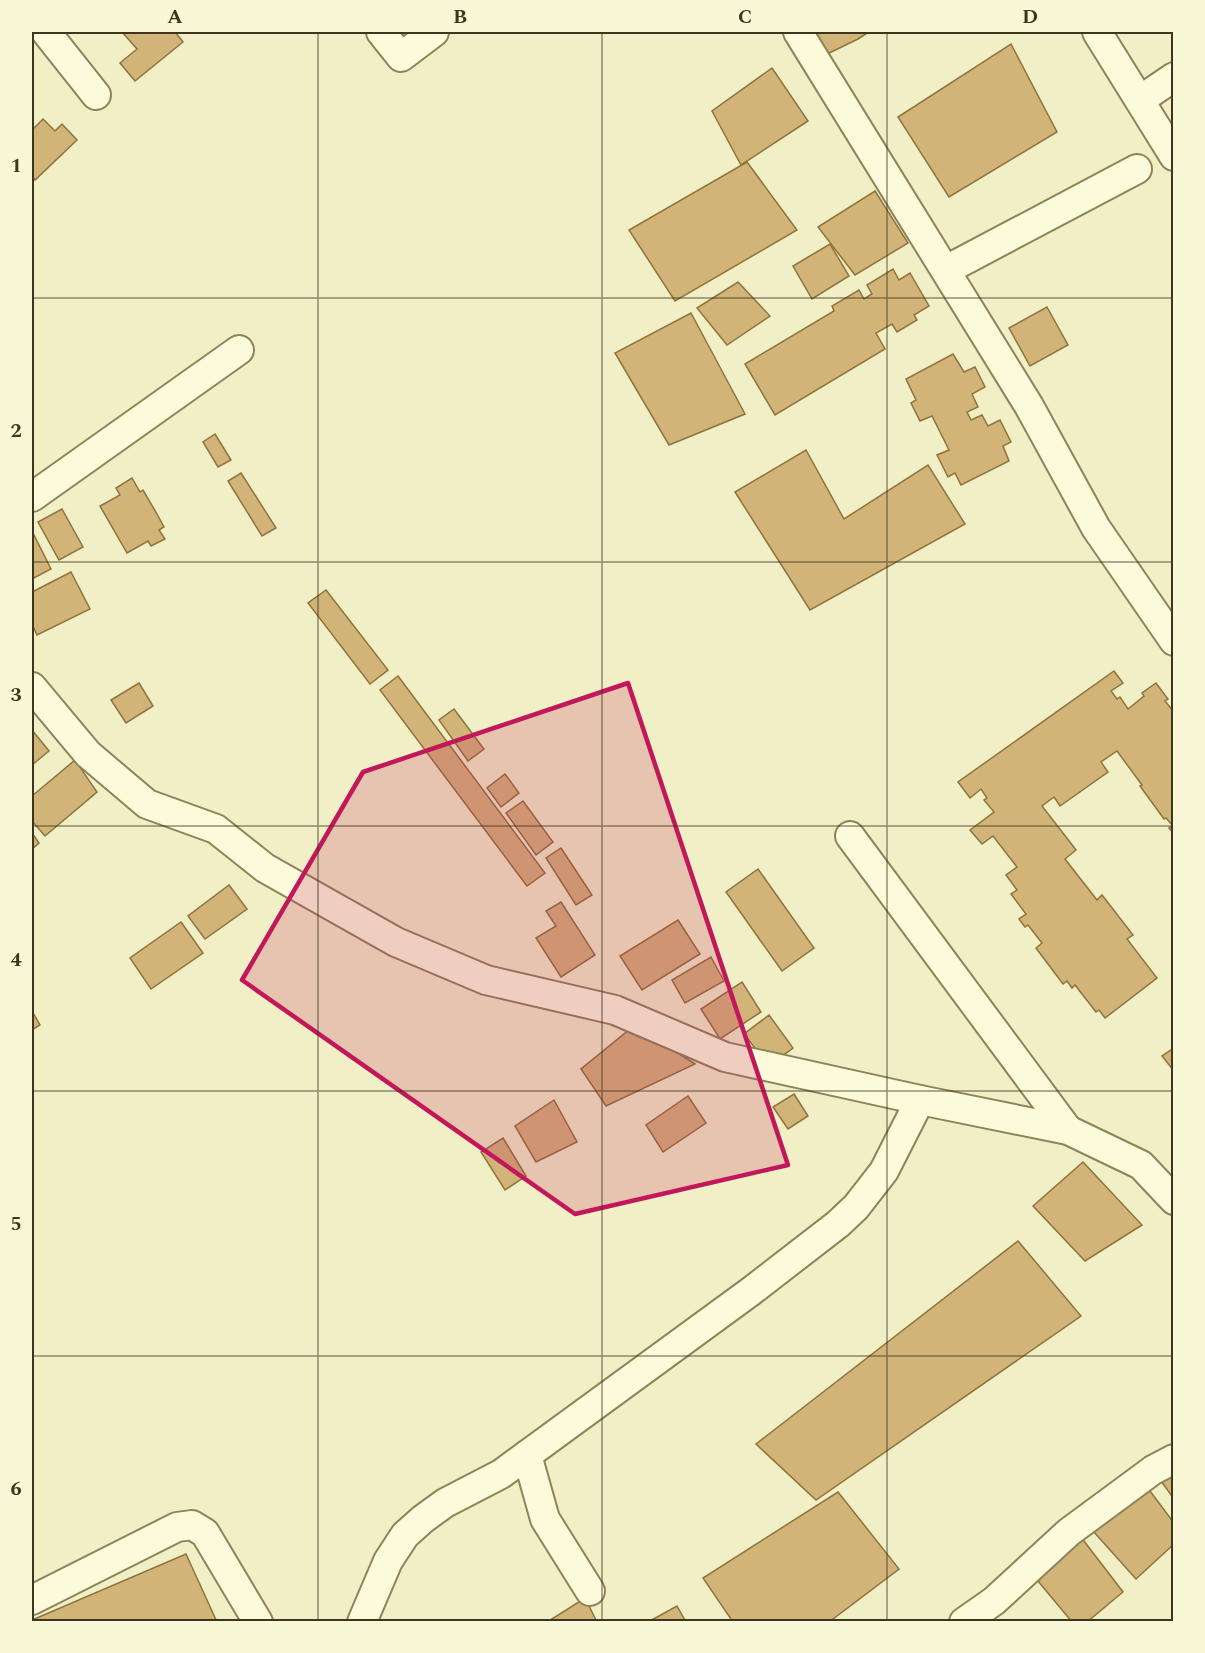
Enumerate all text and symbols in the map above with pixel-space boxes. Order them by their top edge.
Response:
text: A [167,2,183,32]
text: B [453,2,467,32]
text: C [738,2,752,32]
text: D [1022,2,1038,32]
text: 1 [10,151,22,181]
text: 2 [10,416,22,446]
text: 3 [10,680,22,710]
text: 4 [10,945,22,975]
text: 5 [10,1209,22,1239]
text: 6 [10,1474,22,1504]

